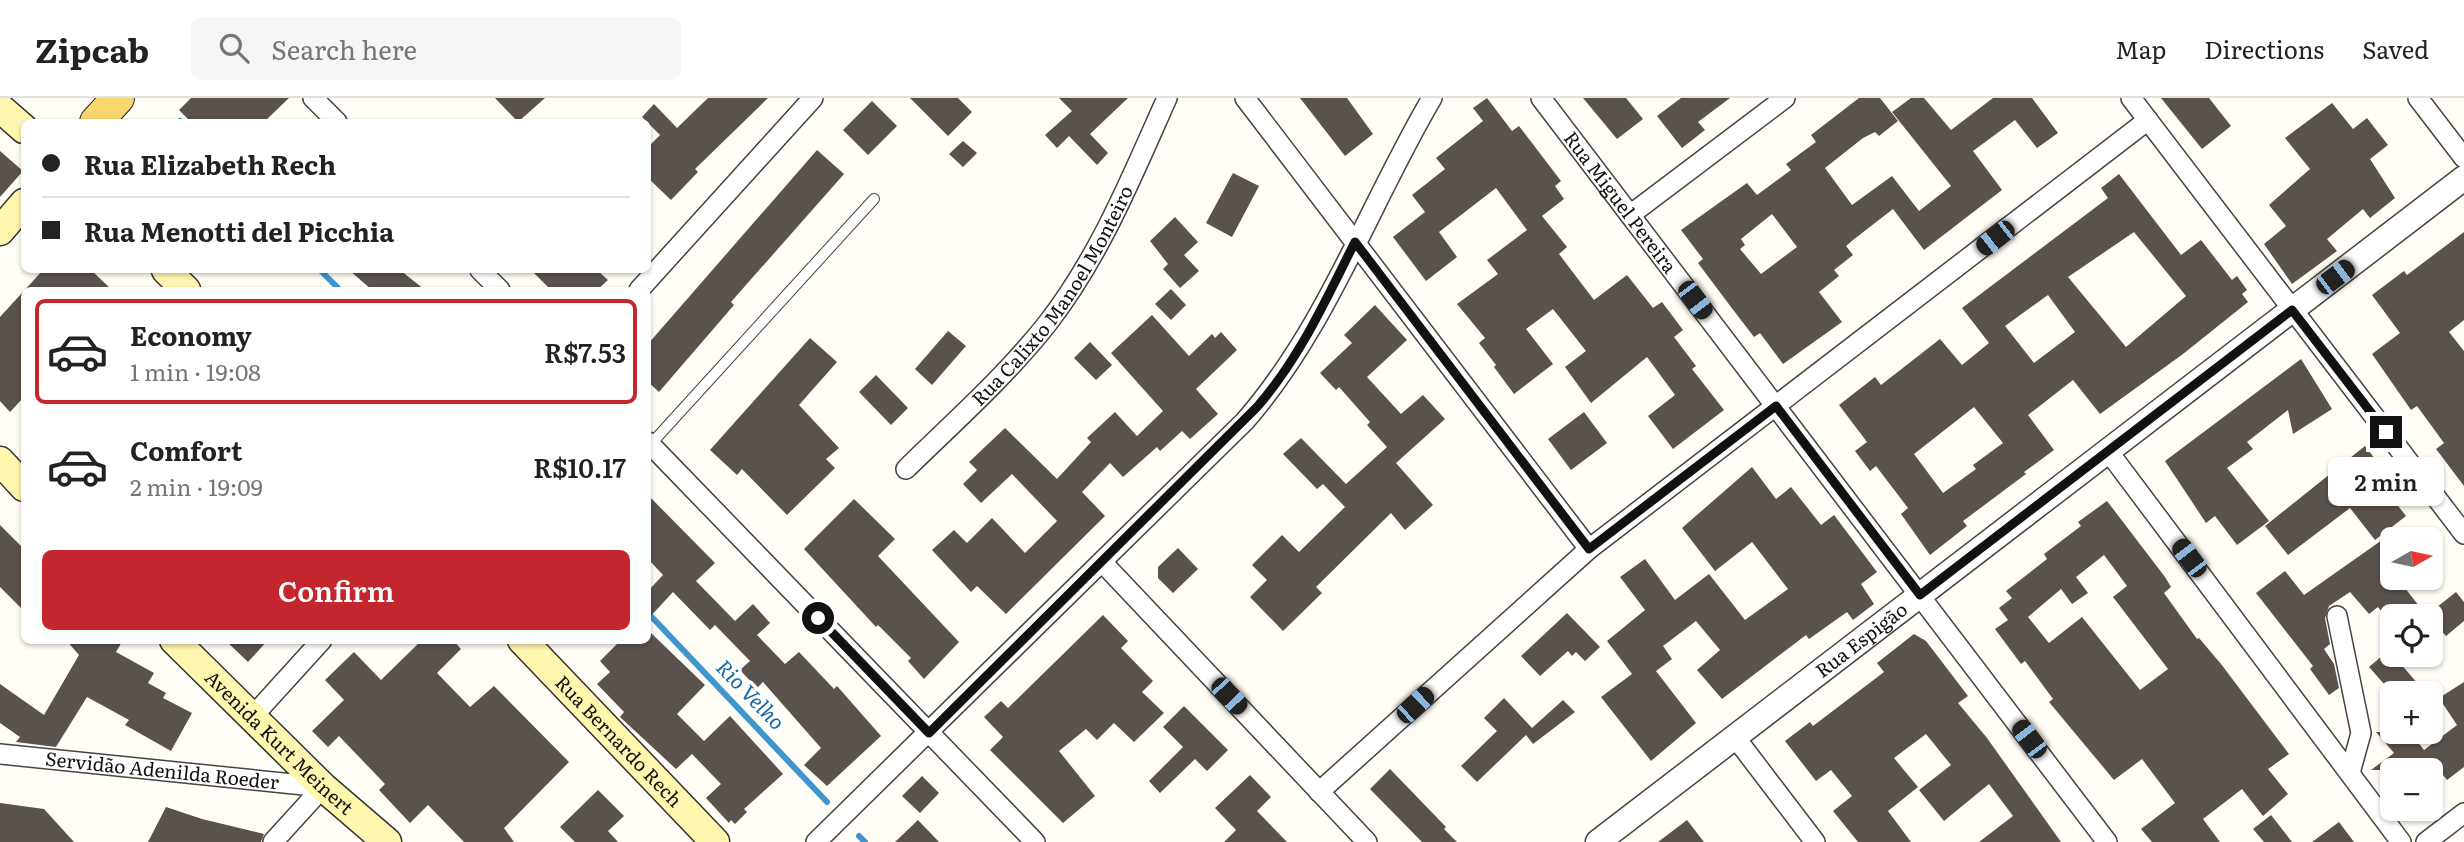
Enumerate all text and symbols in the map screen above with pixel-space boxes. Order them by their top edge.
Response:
search box [191,17,681,80]
text: Zipcab [35,24,149,73]
icon: search [215,29,253,67]
text: Search here [271,29,417,68]
text: Map [2115,31,2166,66]
text: Directions [2204,31,2324,66]
text: Saved [2362,31,2429,66]
street label: Rua Miguel Pereira [1558,125,1685,279]
text: Rua Elizabeth Rech [84,144,336,183]
street label: Rua Calixto Manoel Monteiro [965,180,1139,412]
text: Rua Menotti del Picchia [84,211,394,250]
car [1972,217,2019,259]
car [2312,256,2359,298]
car [1674,277,1717,323]
text: Economy [130,315,252,354]
icon: car [46,320,109,383]
text: R$7.53 [544,332,626,371]
text: 1 min · 19:08 [130,354,261,388]
route end [2370,416,2402,448]
text: Comfort [130,430,242,469]
icon: car [46,435,109,498]
text: R$10.17 [533,447,626,486]
callout: 2 min [2328,456,2444,506]
text: 2 min [2354,464,2418,498]
text: 2 min · 19:09 [130,469,263,503]
north arrow [2380,527,2443,590]
map controls [2380,527,2443,821]
car [2168,535,2211,581]
button: Confirm [42,550,630,630]
street label: Rua Espigão [1809,595,1913,684]
route start [802,602,834,634]
button: locate [2380,604,2443,667]
water label: Rio Velho [710,651,793,735]
street label: Avenida Kurt Meinert [199,663,360,821]
street label: Rua Bernardo Rech [550,668,689,813]
car [1207,673,1252,719]
button: + [2380,681,2443,744]
car [1393,683,1438,727]
car [2008,716,2051,762]
street label: Servidão Adenilda Roeder [44,744,280,795]
button: − [2380,758,2443,821]

